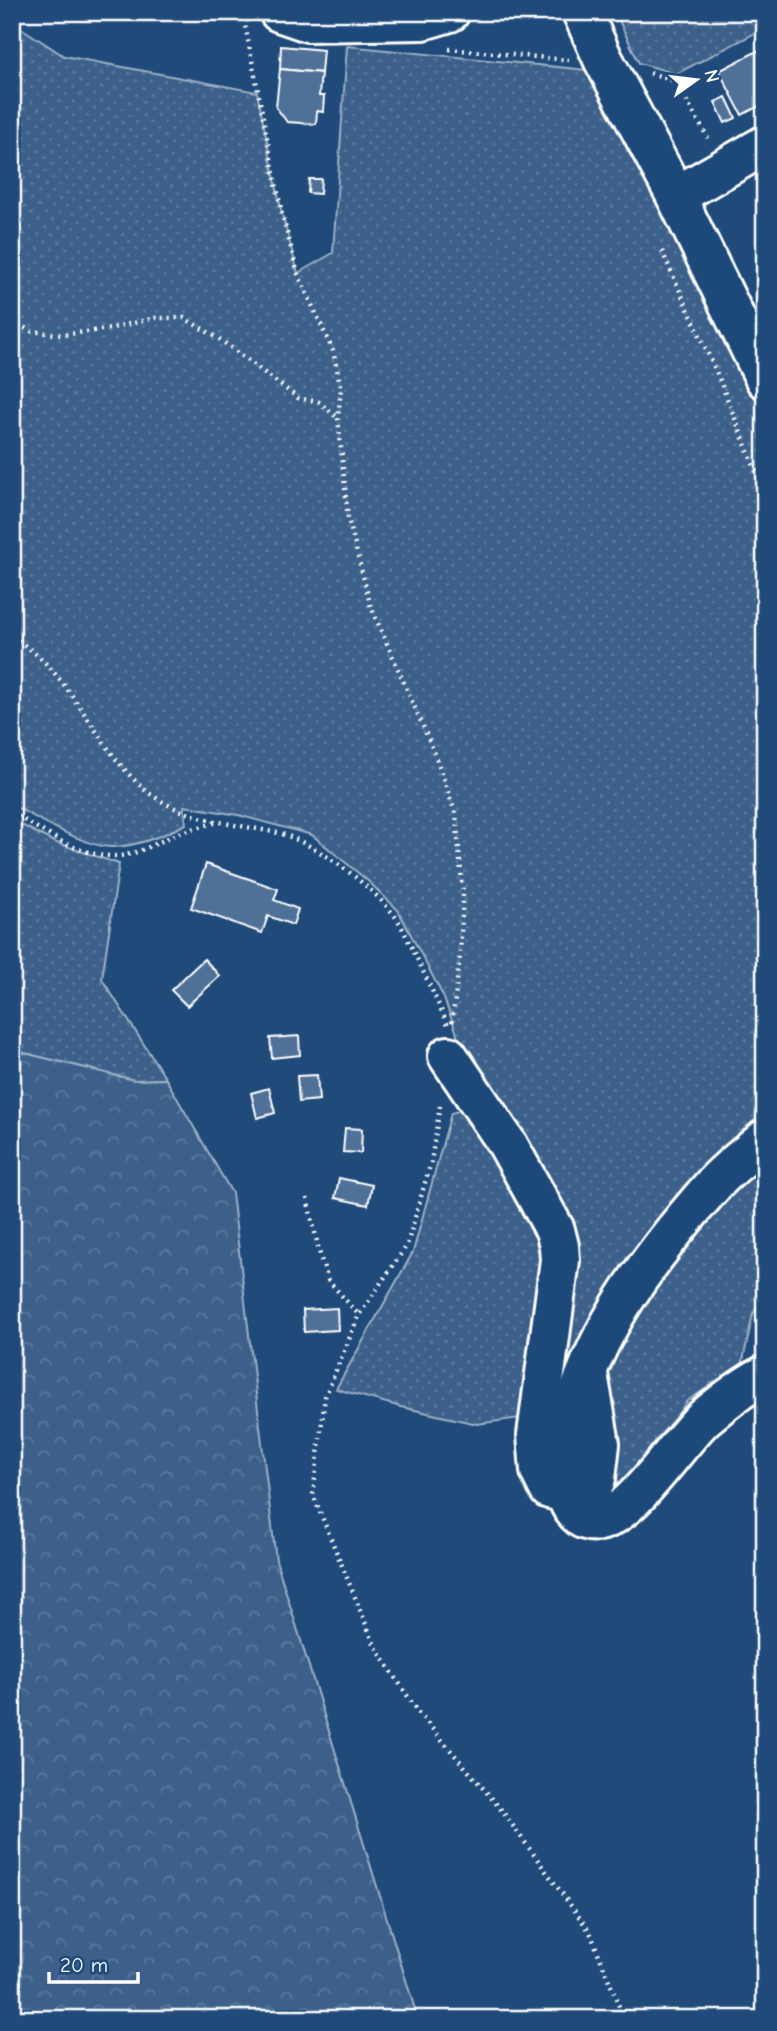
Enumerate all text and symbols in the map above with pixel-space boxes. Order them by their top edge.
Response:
north arrow [662,46,732,116]
text: N [699,67,724,85]
scale bar [49,1940,138,1984]
text: 20 m [60,1953,108,1977]

